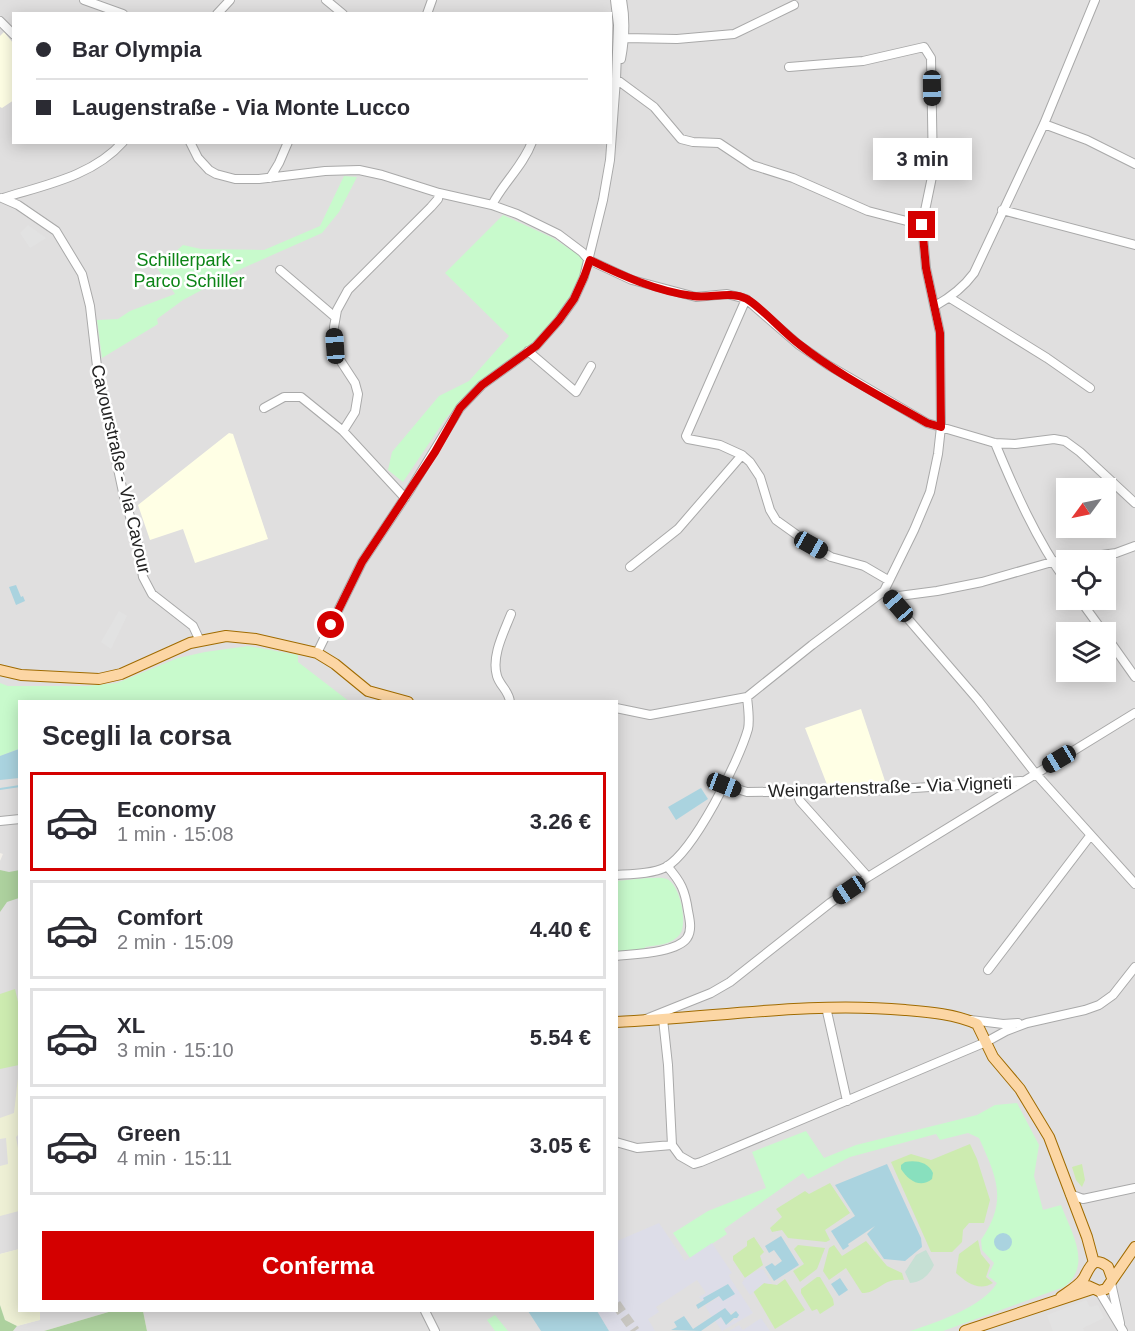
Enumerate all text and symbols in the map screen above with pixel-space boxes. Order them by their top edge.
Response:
text: Bar Olympia [72,37,202,62]
car [923,70,941,106]
text: Laugenstraße - Via Monte Lucco [72,95,410,120]
callout: 3 min [872,138,972,180]
text: 3 min [896,148,949,170]
route end [908,211,935,238]
park label: Schillerpark - Parco Schiller [133,250,245,291]
car [325,327,345,365]
street label: Cavourstraße - Via Cavour [87,363,155,575]
north arrow [1056,478,1116,538]
map controls [1056,478,1116,682]
car [791,528,831,562]
button: locate [1056,550,1116,610]
car [879,587,917,625]
route start [317,611,344,638]
button: layers [1056,622,1116,682]
text: Scegli la corsa [42,721,231,751]
car [1039,742,1079,776]
car [704,770,744,800]
street label: Weingartenstraße - Via Vigneti [768,773,1012,801]
icon: car [45,795,99,849]
text: Economy [117,797,216,822]
text: 3.26 € [530,809,591,834]
text: 1 min · 15:08 [117,823,234,845]
car [829,872,869,908]
icon: car [45,903,99,957]
text: Comfort [117,905,203,930]
text: 4.40 € [530,917,591,942]
text: 2 min · 15:09 [117,931,234,953]
icon: car [45,1011,99,1065]
text: XL [117,1013,145,1038]
text: 5.54 € [530,1025,591,1050]
text: 3 min · 15:10 [117,1039,234,1061]
icon: car [45,1119,99,1173]
text: Green [117,1121,181,1146]
text: 3.05 € [530,1133,591,1158]
text: 4 min · 15:11 [117,1147,232,1169]
button: Conferma [42,1231,594,1300]

